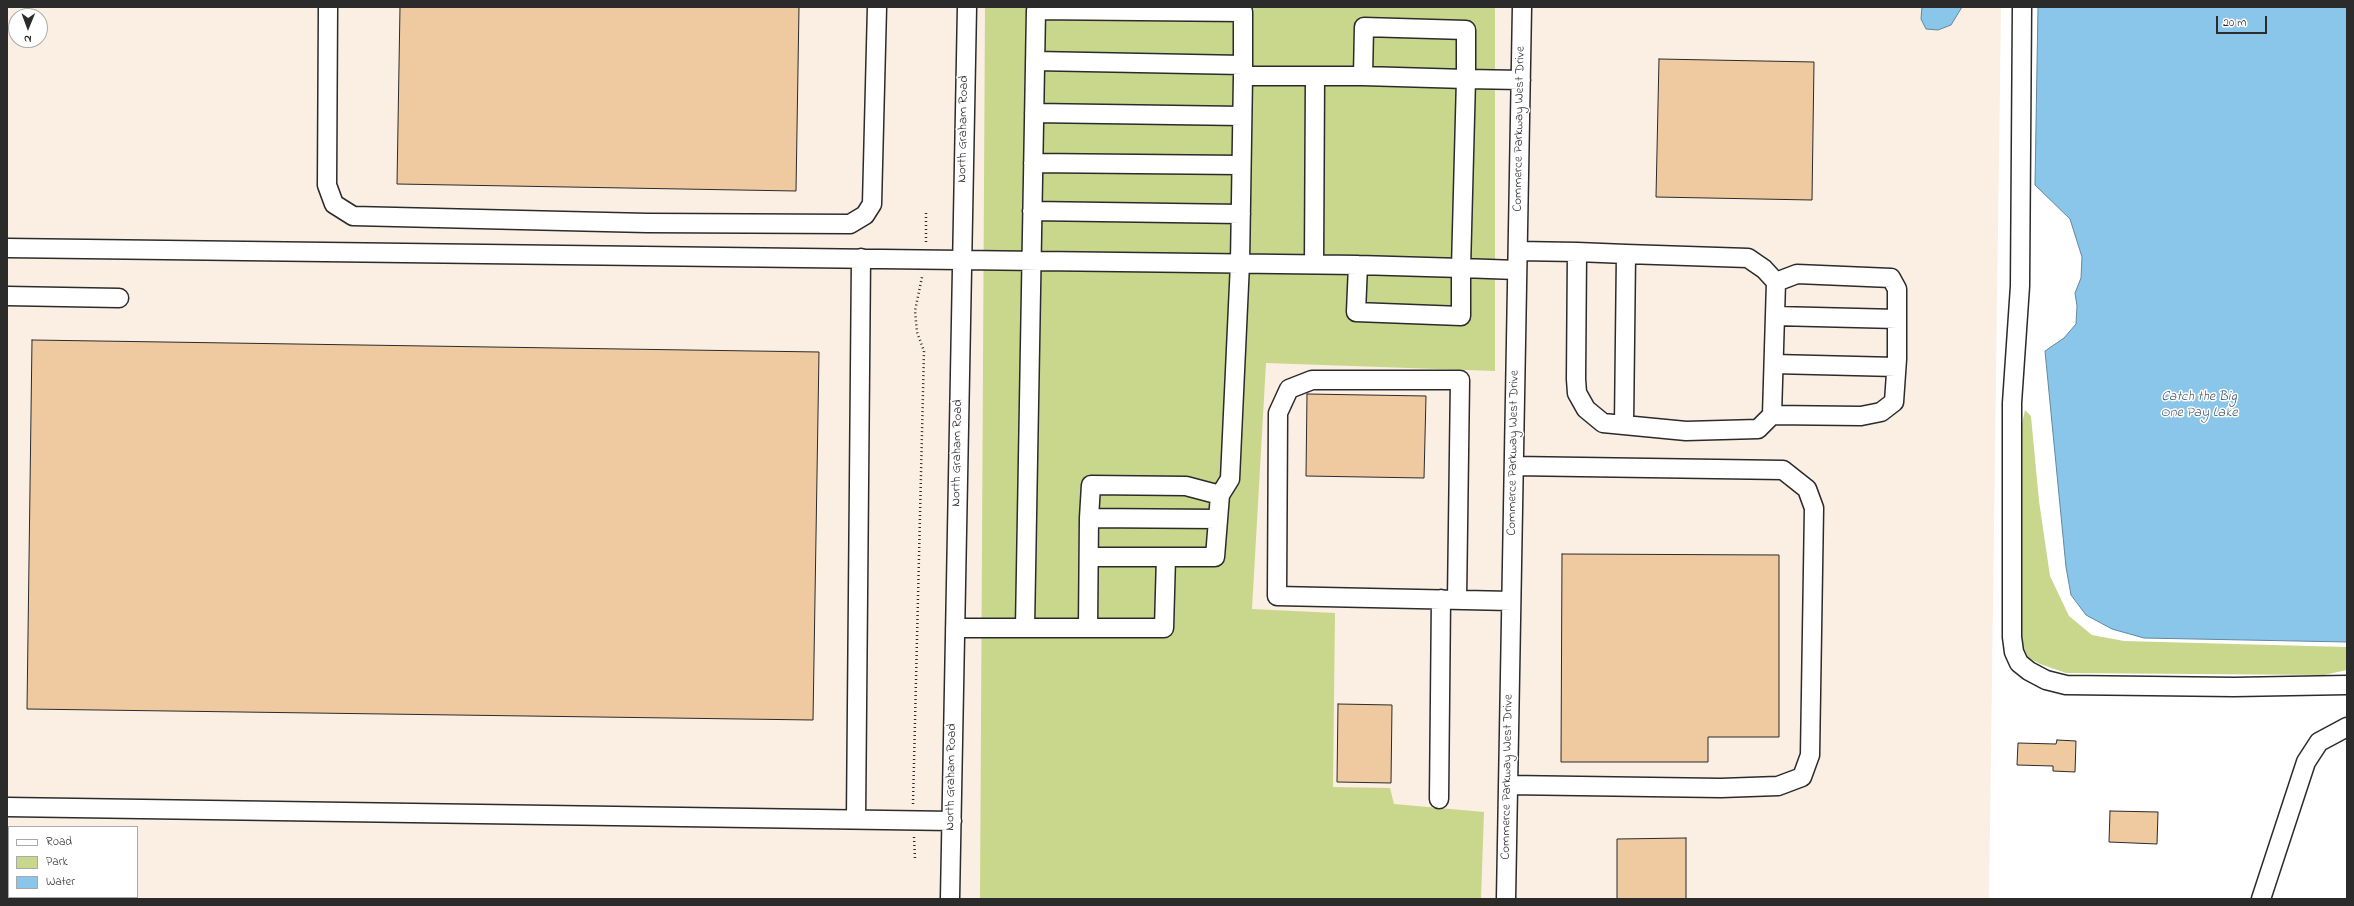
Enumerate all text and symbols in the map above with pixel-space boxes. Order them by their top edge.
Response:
north arrow [8,8,48,48]
scale bar [2218,8,2269,34]
text: 20 m [2223,14,2246,32]
text: N [24,31,32,47]
street label: Commerce Parkway West Drive [1511,46,1529,212]
street label: North Graham Road [955,75,973,183]
street label: Commerce Parkway West Drive [1505,370,1523,536]
water label: Catch the Big One Pay Lake [2160,390,2238,422]
street label: North Graham Road [949,399,967,507]
street label: Commerce Parkway West Drive [1499,694,1517,860]
street label: North Graham Road [943,723,961,831]
legend [8,826,138,898]
text: Road [46,833,72,851]
text: Park [46,853,68,871]
text: Water [46,873,75,891]

